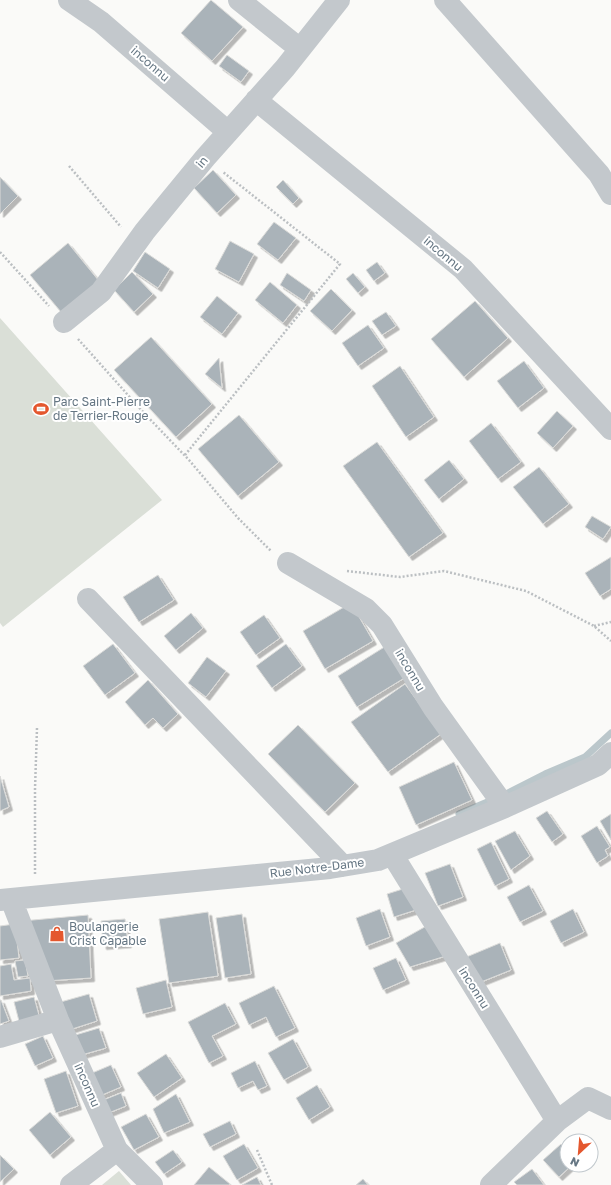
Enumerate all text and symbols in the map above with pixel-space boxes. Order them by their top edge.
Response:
street label: inconnu [128,43,173,84]
street label: in [192,153,211,171]
street label: inconnu [421,233,466,274]
place label: Parc Saint-Pierre de Terrier-Rouge [53,394,150,423]
sports icon: Parc Saint-Pierre de Terrier-Rouge [32,400,50,418]
street label: inconnu [392,646,429,693]
street label: Rue Notre-Dame [269,854,365,881]
place label: Boulangerie Crist Capable [69,919,146,948]
shop icon: Boulangerie Crist Capable [48,925,66,943]
street label: inconnu [456,964,493,1011]
street label: inconnu [71,1061,104,1109]
north arrow [559,1133,599,1173]
text: N [568,1155,581,1170]

